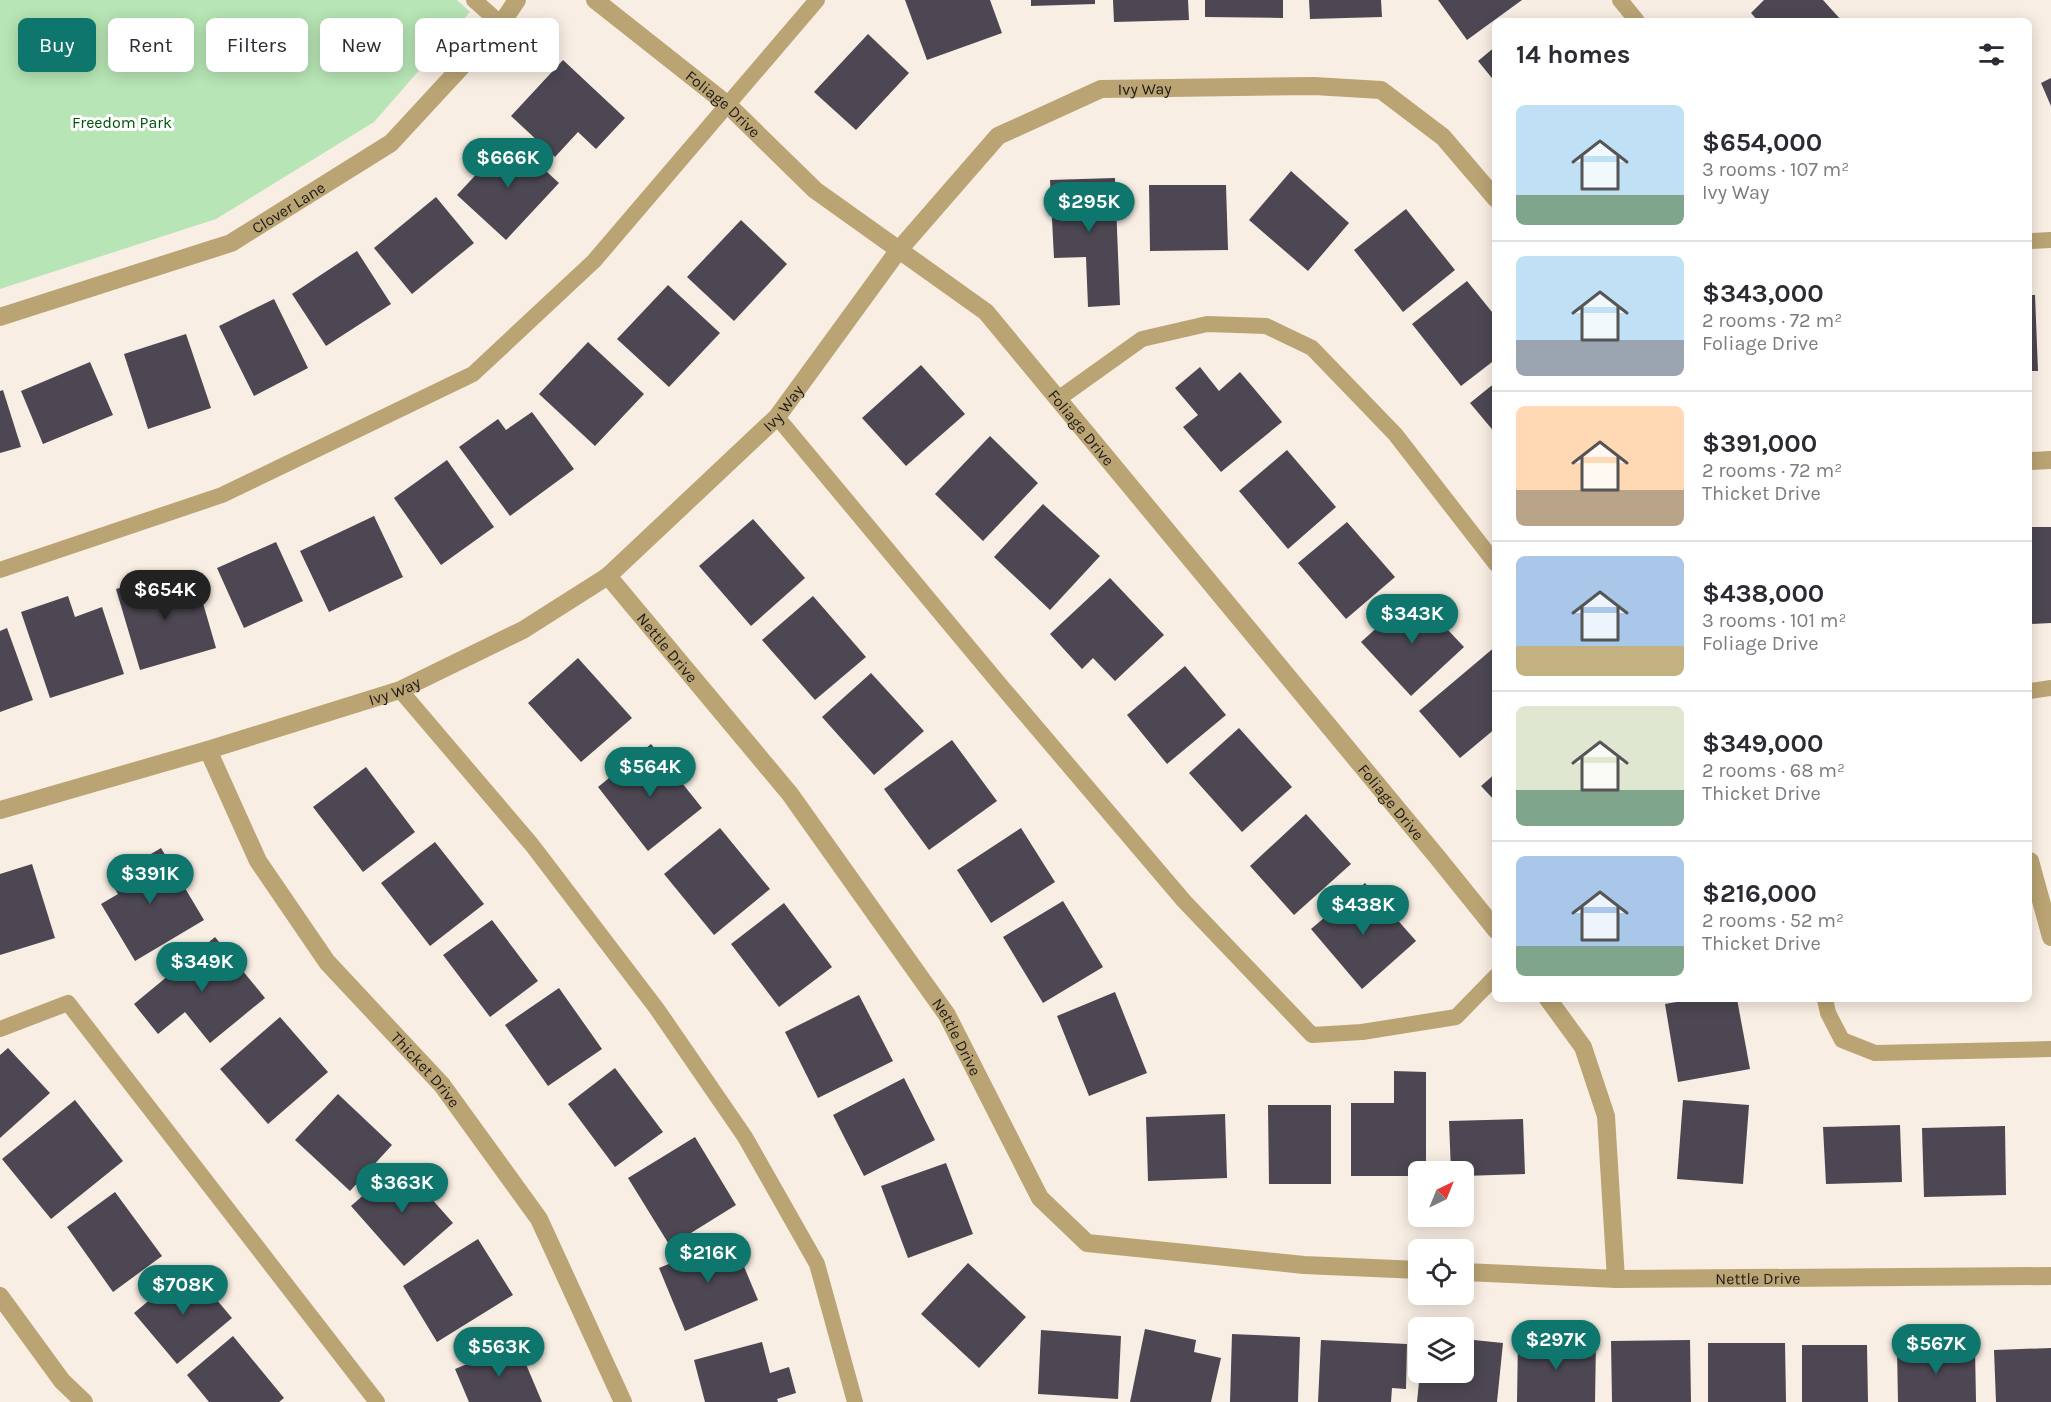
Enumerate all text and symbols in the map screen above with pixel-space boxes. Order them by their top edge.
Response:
chip: Buy [18,18,96,72]
chip: Rent [108,18,194,72]
chip: Filters [206,18,308,72]
chip: New [320,18,403,72]
chip: Apartment [415,18,559,72]
icon: filters [1975,38,2008,71]
text: 14 homes [1516,39,1630,70]
street label: Foliage Drive [682,66,764,142]
street label: Ivy Way [1118,79,1172,99]
park label: Freedom Park [72,113,172,132]
text: $654,000 [1702,127,1822,158]
icon: home [1564,129,1636,201]
pin: $666K [466,138,550,189]
text: $666K [476,146,540,169]
text: 3 rooms · 107 m² [1702,158,1849,181]
street label: Clover Lane [248,178,329,238]
text: Ivy Way [1702,181,1769,204]
pin: $295K [1047,182,1131,233]
text: $295K [1058,190,1120,213]
text: $343,000 [1702,278,1824,309]
icon: home [1564,280,1636,352]
text: 2 rooms · 72 m² [1702,309,1842,332]
text: Foliage Drive [1702,332,1818,355]
street label: Ivy Way [759,381,808,435]
street label: Foliage Drive [1044,386,1118,470]
text: $391,000 [1702,428,1817,459]
icon: home [1564,430,1636,502]
text: 2 rooms · 72 m² [1702,459,1842,482]
text: Thicket Drive [1702,482,1821,505]
pin: $654K [123,570,207,621]
text: $654K [134,578,196,601]
text: $438,000 [1702,578,1824,609]
icon: home [1564,580,1636,652]
pin: $343K [1370,594,1454,645]
text: $343K [1380,602,1444,625]
street label: Nettle Drive [633,609,702,686]
text: 3 rooms · 101 m² [1702,609,1847,632]
text: Foliage Drive [1702,632,1818,655]
street label: Ivy Way [366,672,424,709]
text: $349,000 [1702,728,1823,759]
icon: home [1564,730,1636,802]
pin: $564K [608,747,692,798]
text: $564K [619,755,681,778]
text: 2 rooms · 68 m² [1702,759,1845,782]
street label: Foliage Drive [1354,760,1428,844]
text: Thicket Drive [1702,782,1821,805]
pin: $391K [108,854,192,905]
text: $391K [121,862,179,885]
text: $216,000 [1702,878,1817,909]
icon: home [1564,880,1636,952]
pin: $438K [1321,885,1405,936]
text: $438K [1331,893,1395,916]
text: 2 rooms · 52 m² [1702,909,1844,932]
text: Thicket Drive [1702,932,1821,955]
pin: $349K [160,942,244,993]
text: $349K [170,950,234,973]
street label: Nettle Drive [928,995,985,1079]
street label: Thicket Drive [387,1028,464,1111]
north arrow [1408,1161,1474,1227]
map controls [1408,1161,1474,1383]
pin: $363K [360,1163,444,1214]
text: $363K [370,1171,434,1194]
pin: $216K [666,1233,750,1284]
button: locate [1408,1239,1474,1305]
text: $216K [679,1241,737,1264]
pin: $708K [141,1265,225,1316]
street label: Nettle Drive [1715,1269,1800,1288]
text: $708K [152,1273,214,1296]
button: layers [1408,1317,1474,1383]
pin: $297K [1514,1320,1598,1371]
pin: $567K [1894,1324,1978,1375]
pin: $563K [457,1327,541,1378]
text: $297K [1525,1328,1587,1351]
text: $567K [1906,1332,1966,1355]
text: $563K [467,1335,531,1358]

